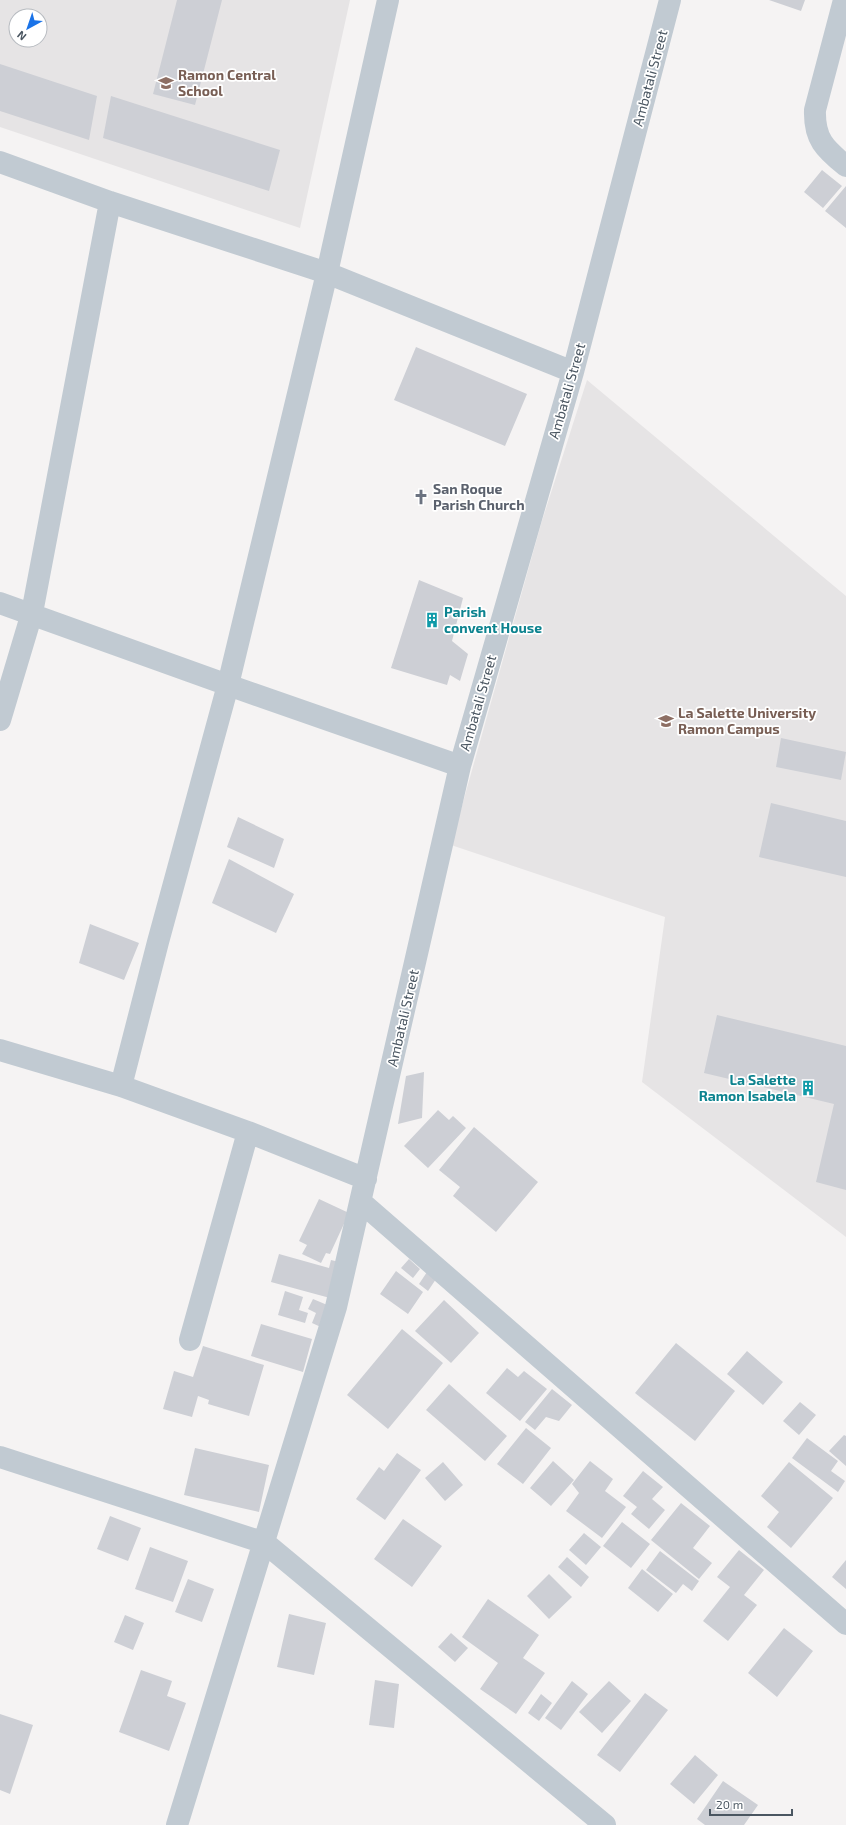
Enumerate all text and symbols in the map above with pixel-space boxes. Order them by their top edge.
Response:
north arrow [8,8,48,48]
text: N [14,28,28,44]
street label: Ambatali Street [628,28,671,128]
place label: Ramon Central School [178,66,276,99]
school or university icon: Ramon Central School [157,74,175,92]
street label: Ambatali Street [545,341,588,441]
place label: San Roque Parish Church [433,480,525,513]
church icon: San Roque Parish Church [412,488,430,506]
place label: Parish convent House [444,603,542,636]
building icon: Parish convent House [423,611,441,629]
street label: Ambatali Street [456,653,499,753]
place label: La Salette University Ramon Campus [678,704,816,737]
school or university icon: La Salette University Ramon Campus [657,712,675,730]
street label: Ambatali Street [383,968,422,1068]
place label: La Salette Ramon Isabela [699,1071,796,1104]
building icon: La Salette Ramon Isabela [799,1079,817,1097]
scale bar [710,1791,792,1817]
text: 20 m [716,1797,743,1811]

